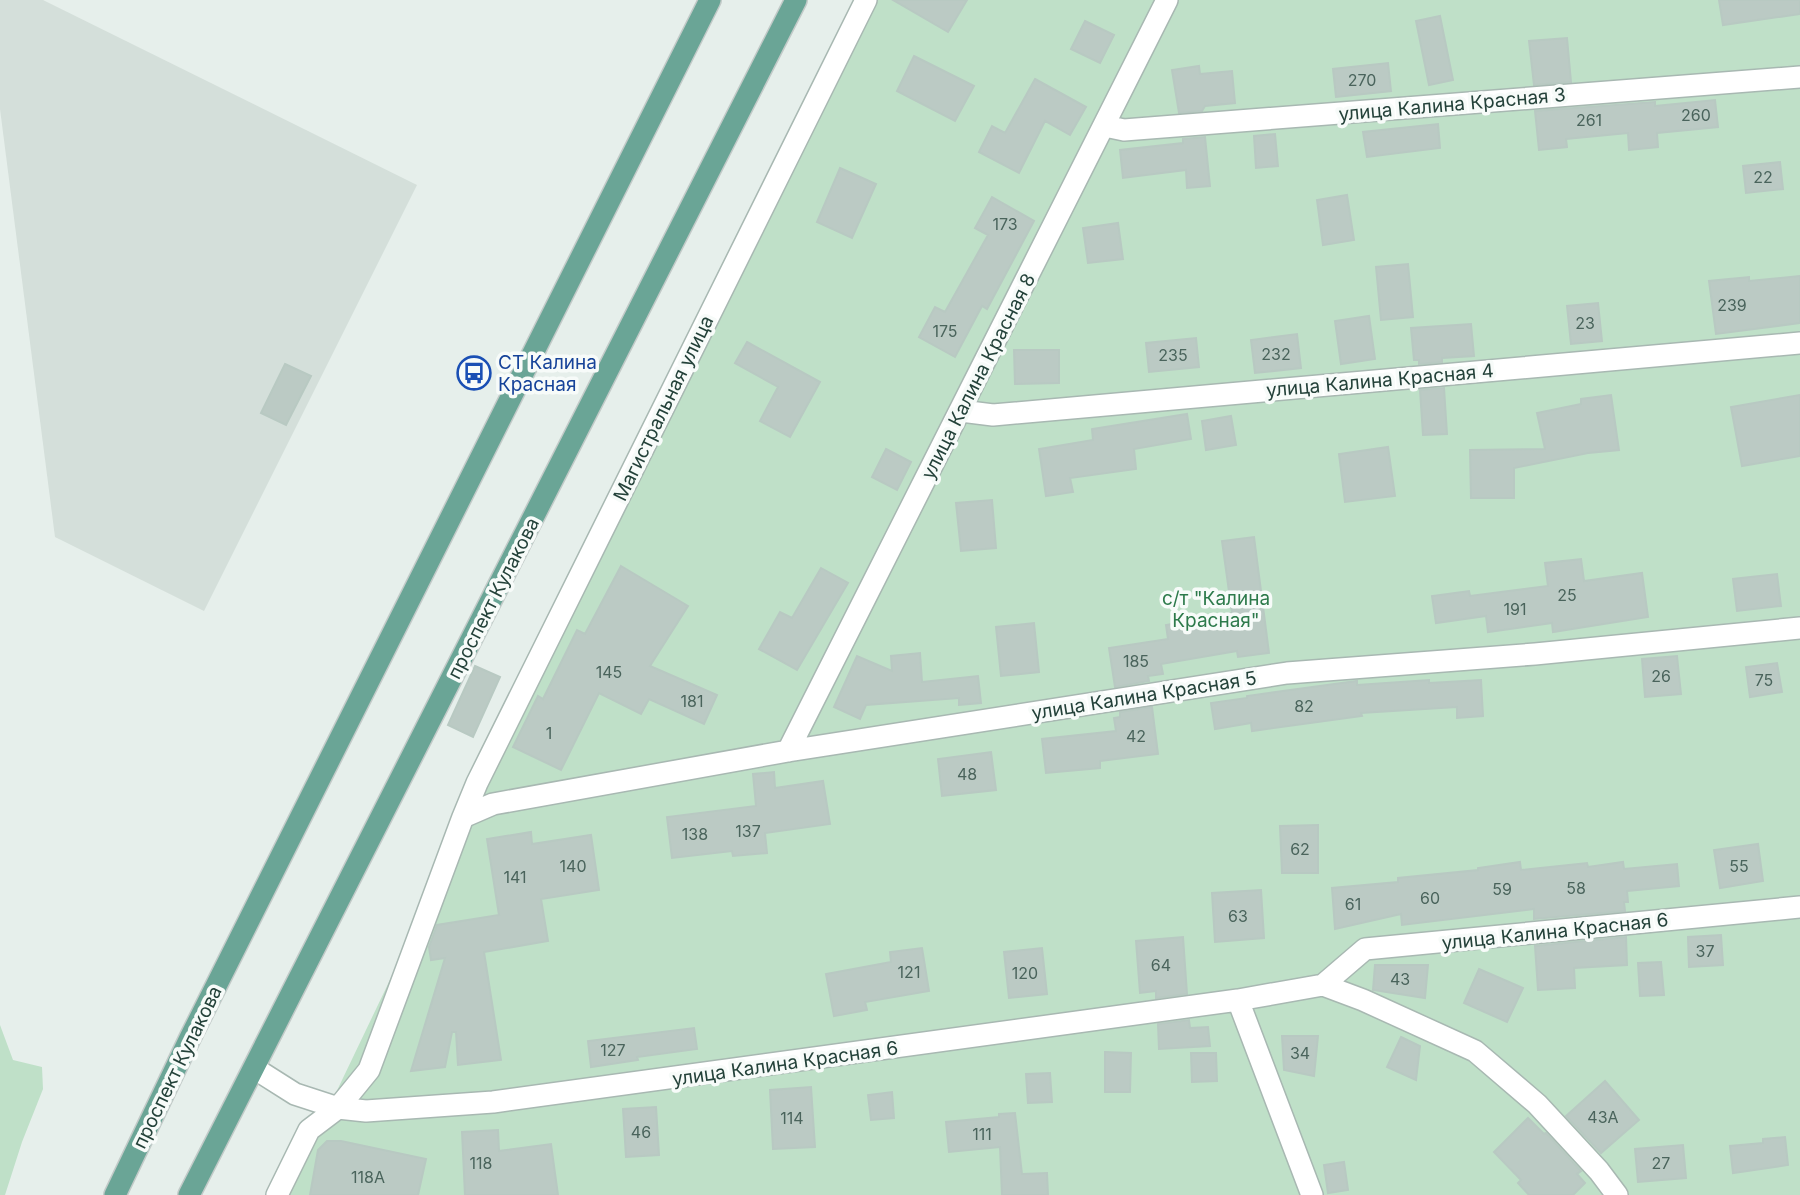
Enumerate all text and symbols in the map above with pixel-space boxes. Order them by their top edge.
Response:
house number: 270 [1348,70,1376,90]
street label: улица Калина Красная 3 [1338,83,1567,126]
house number: 260 [1681,105,1711,125]
house number: 261 [1576,110,1602,130]
house number: 22 [1753,167,1773,187]
house number: 173 [992,214,1018,234]
street label: улица Калина Красная 8 [916,270,1040,483]
house number: 239 [1717,295,1747,315]
street label: Магистральная улица [609,312,718,505]
house number: 23 [1575,313,1595,333]
house number: 175 [932,321,958,341]
house number: 232 [1261,344,1291,364]
house number: 235 [1158,345,1188,365]
place label: СТ Калина Красная [498,351,597,396]
bus stop icon: СТ Калина Красная [455,354,493,392]
street label: улица Калина Красная 4 [1265,359,1495,402]
street label: проспект Кулакова [443,514,544,683]
house number: 25 [1557,585,1577,605]
park label: с/т "Калина Красная" [1162,587,1270,632]
house number: 191 [1504,599,1526,619]
house number: 185 [1123,651,1149,671]
house number: 145 [596,662,622,682]
street label: улица Калина Красная 5 [1030,666,1258,725]
house number: 26 [1651,666,1671,686]
house number: 75 [1755,670,1773,690]
house number: 181 [681,691,703,711]
house number: 82 [1294,696,1314,716]
house number: 1 [546,723,552,743]
house number: 42 [1126,726,1146,746]
house number: 48 [957,764,977,784]
house number: 137 [735,821,761,841]
house number: 138 [682,824,708,844]
house number: 62 [1290,839,1310,859]
house number: 140 [560,856,586,876]
house number: 55 [1729,856,1749,876]
house number: 141 [503,867,527,887]
house number: 58 [1566,878,1586,898]
house number: 59 [1492,879,1512,899]
house number: 60 [1420,888,1440,908]
house number: 61 [1345,894,1361,914]
house number: 63 [1228,906,1248,926]
street label: улица Калина Красная 6 [1441,908,1670,955]
house number: 37 [1696,941,1714,961]
house number: 64 [1151,955,1171,975]
house number: 121 [898,962,920,982]
house number: 120 [1012,963,1038,983]
house number: 43 [1390,969,1410,989]
street label: проспект Кулакова [128,982,227,1152]
street label: улица Калина Красная 6 [671,1036,899,1091]
house number: 127 [600,1040,626,1060]
house number: 34 [1290,1043,1310,1063]
house number: 43А [1587,1107,1619,1127]
house number: 114 [780,1108,804,1128]
house number: 46 [631,1122,651,1142]
house number: 111 [972,1124,992,1144]
house number: 118 [470,1153,492,1173]
house number: 27 [1652,1153,1670,1173]
house number: 118А [351,1167,385,1187]

